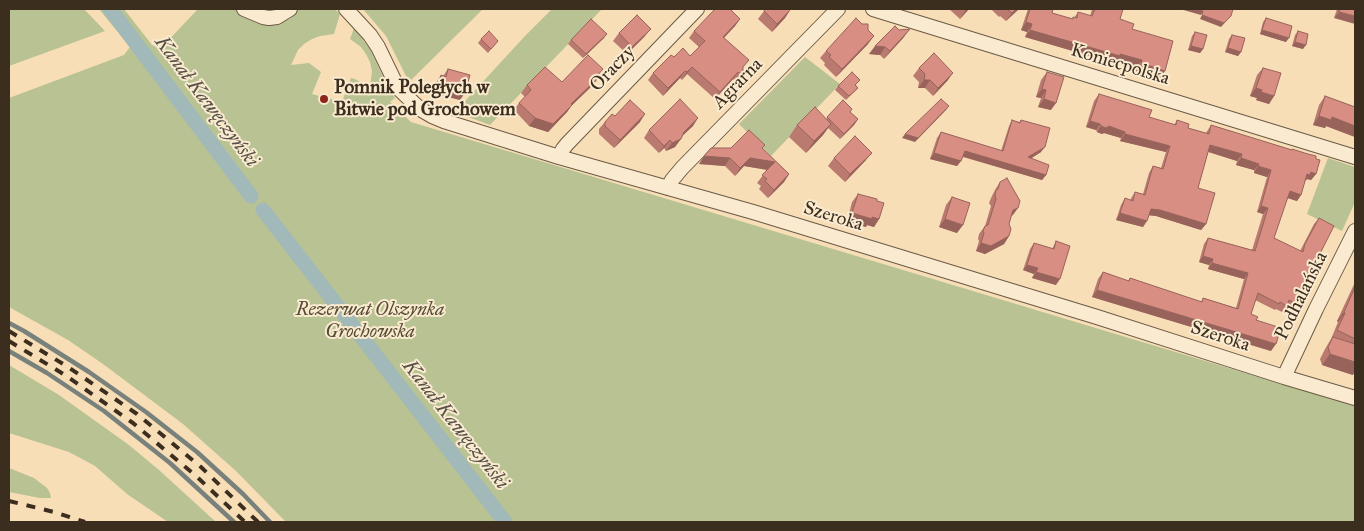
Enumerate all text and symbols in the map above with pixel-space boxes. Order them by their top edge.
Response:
water label: Kanał Kawęczyński [149,32,263,172]
street label: Koniecpolska [1068,39,1172,91]
street label: Oraczy [586,41,640,97]
street label: Agrarna [708,54,768,114]
place label: Pomnik Poległych w Bitwie pod Grochowem [334,77,516,121]
marker: Pomnik Poległych w Bitwie pod Grochowem [318,93,330,105]
street label: Szeroka [800,197,866,237]
street label: Podhalańska [1271,248,1333,344]
park label: Rezerwat Olszynka Grochowska [296,299,444,343]
street label: Szeroka [1187,317,1253,357]
water label: Kanał Kawęczyński [397,355,513,495]

